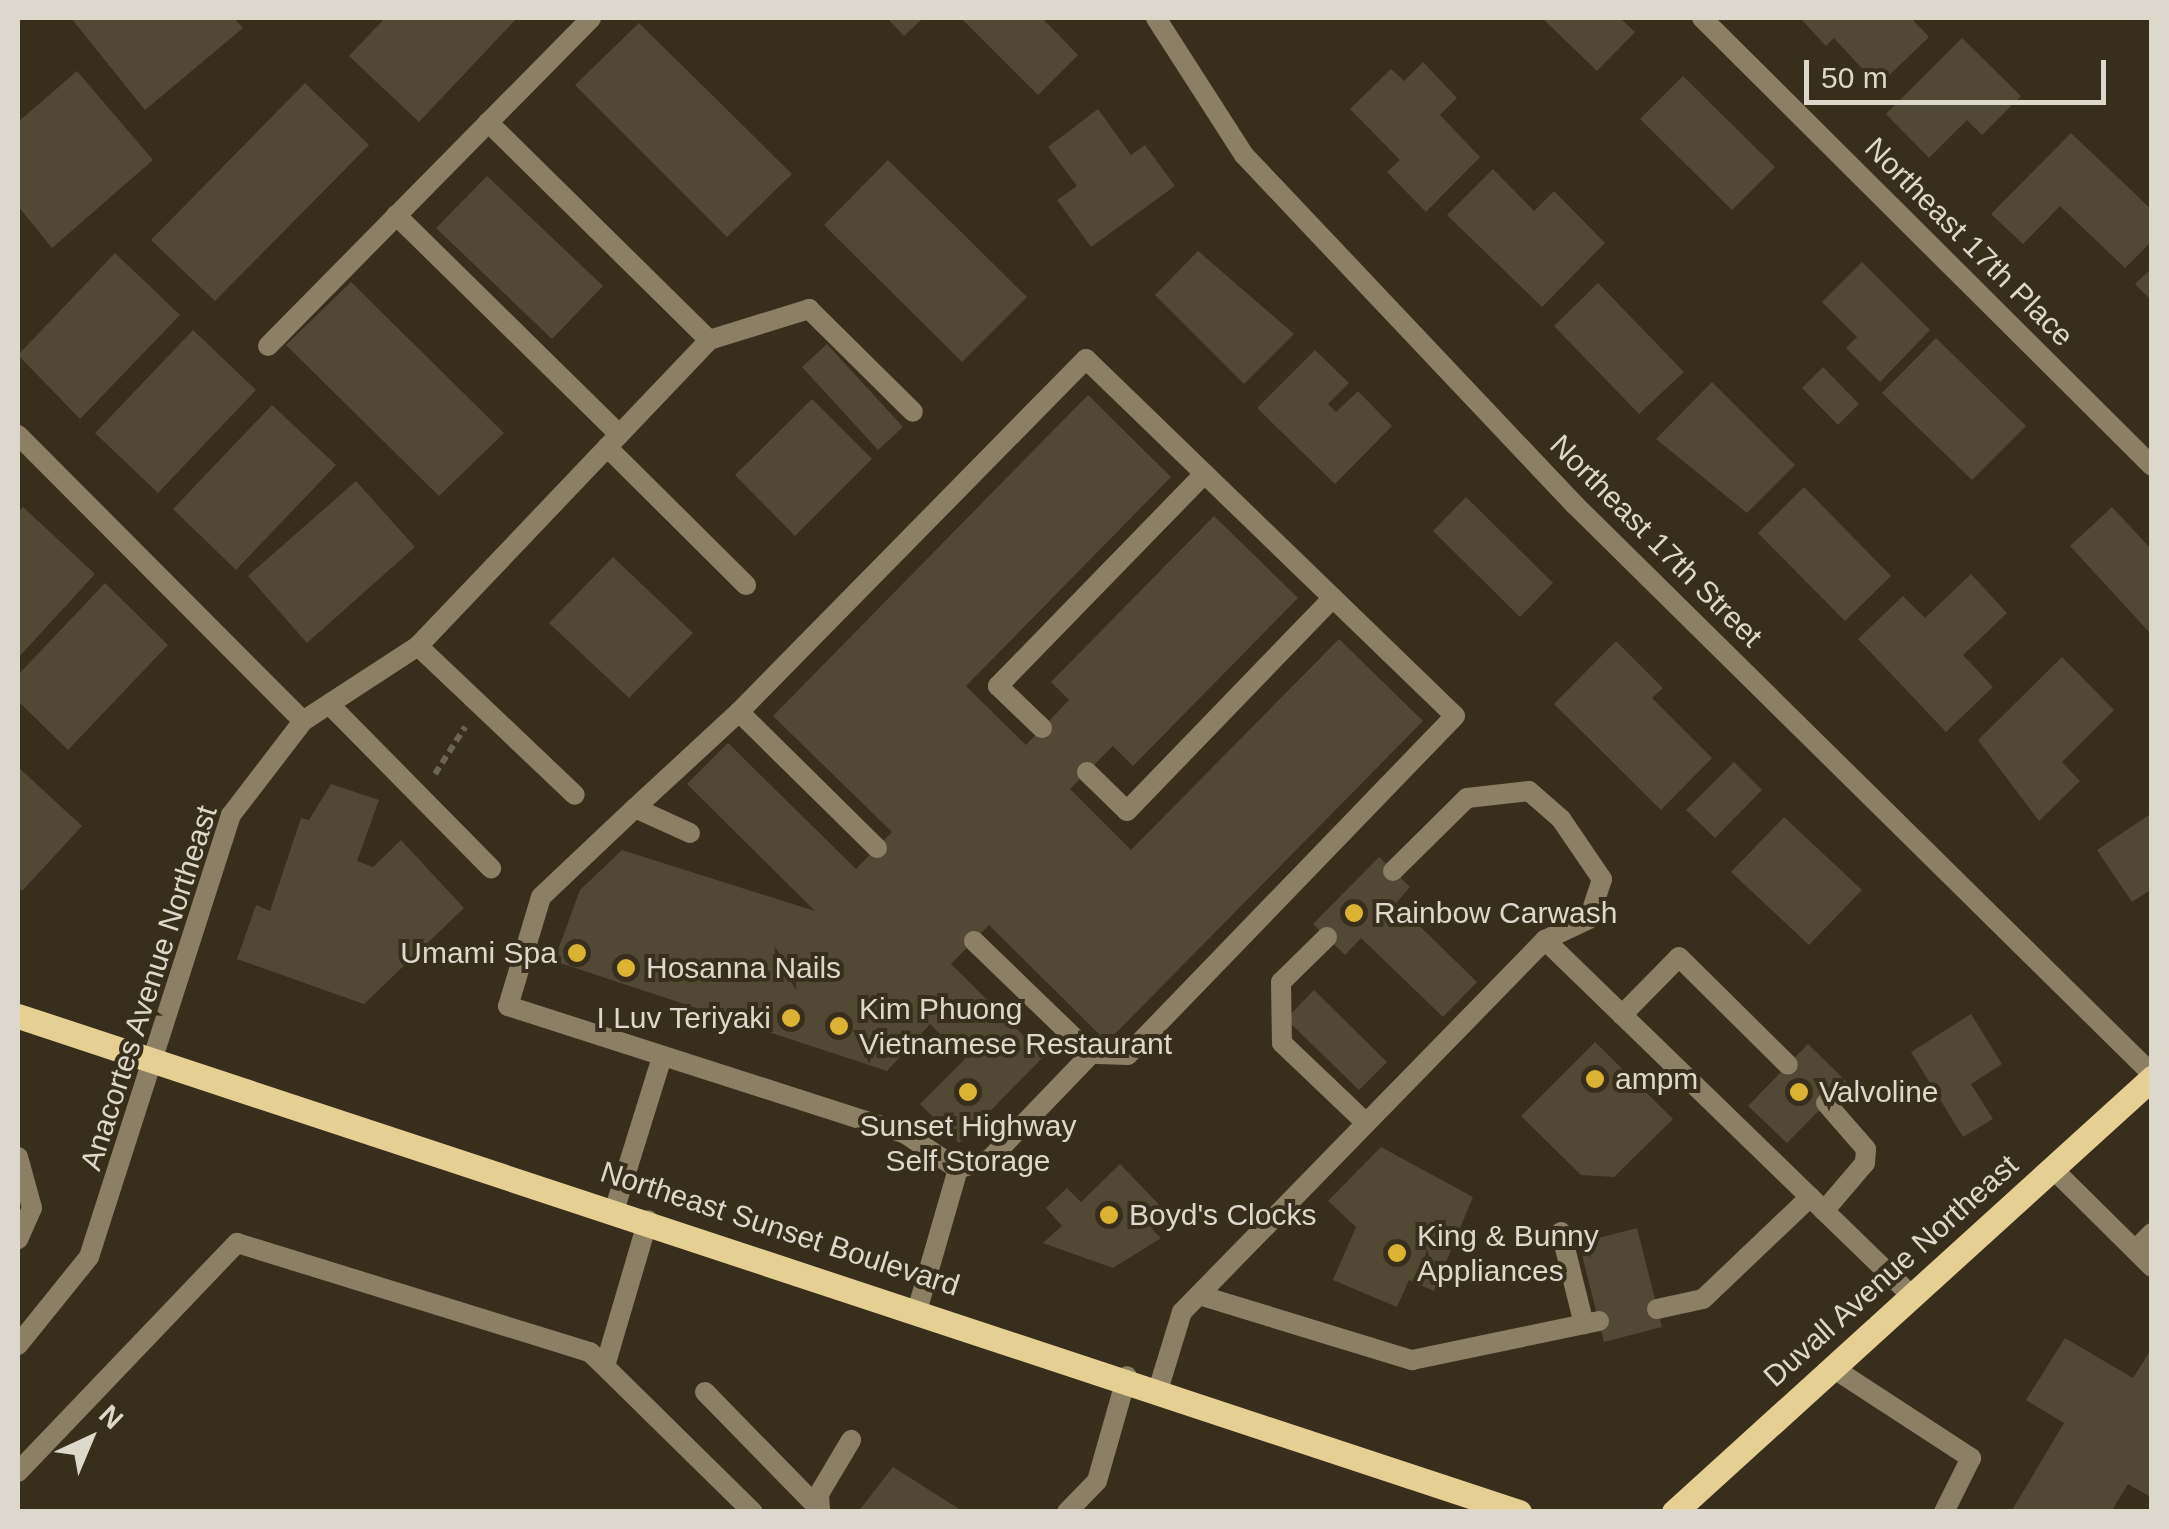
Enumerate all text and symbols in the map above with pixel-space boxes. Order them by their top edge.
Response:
scale bar [1809,40,2112,102]
text: 50 m [1821,61,1888,94]
street label: Northeast 17th Place [1857,130,2081,354]
street label: Northeast 17th Street [1542,427,1770,655]
street label: Anacortes Avenue Northeast [73,800,225,1176]
place label: Rainbow Carwash [1374,895,1617,931]
marker: Rainbow Carwash [1343,902,1365,924]
place label: Umami Spa [400,935,557,971]
marker: Umami Spa [566,942,588,964]
place label: Hosanna Nails [646,950,841,986]
marker: Hosanna Nails [615,957,637,979]
place label: Kim Phuong Vietnamese Restaurant [859,991,1172,1062]
place label: I Luv Teriyaki [596,1000,771,1036]
marker: I Luv Teriyaki [780,1007,802,1029]
marker: Kim Phuong Vietnamese Restaurant [828,1015,850,1037]
place label: ampm [1615,1061,1698,1097]
marker: ampm [1584,1068,1606,1090]
place label: Valvoline [1819,1074,1939,1110]
marker: Sunset Highway Self Storage [957,1081,979,1103]
marker: Valvoline [1788,1081,1810,1103]
place label: Sunset Highway Self Storage [860,1108,1076,1178]
street label: Duvall Avenue Northeast [1756,1147,2026,1395]
street label: Northeast Sunset Boulevard [596,1154,964,1304]
place label: Boyd's Clocks [1129,1197,1316,1233]
marker: Boyd's Clocks [1098,1204,1120,1226]
place label: King & Bunny Appliances [1417,1218,1599,1288]
marker: King & Bunny Appliances [1386,1242,1408,1264]
north arrow [40,1389,140,1489]
text: N [93,1399,129,1435]

